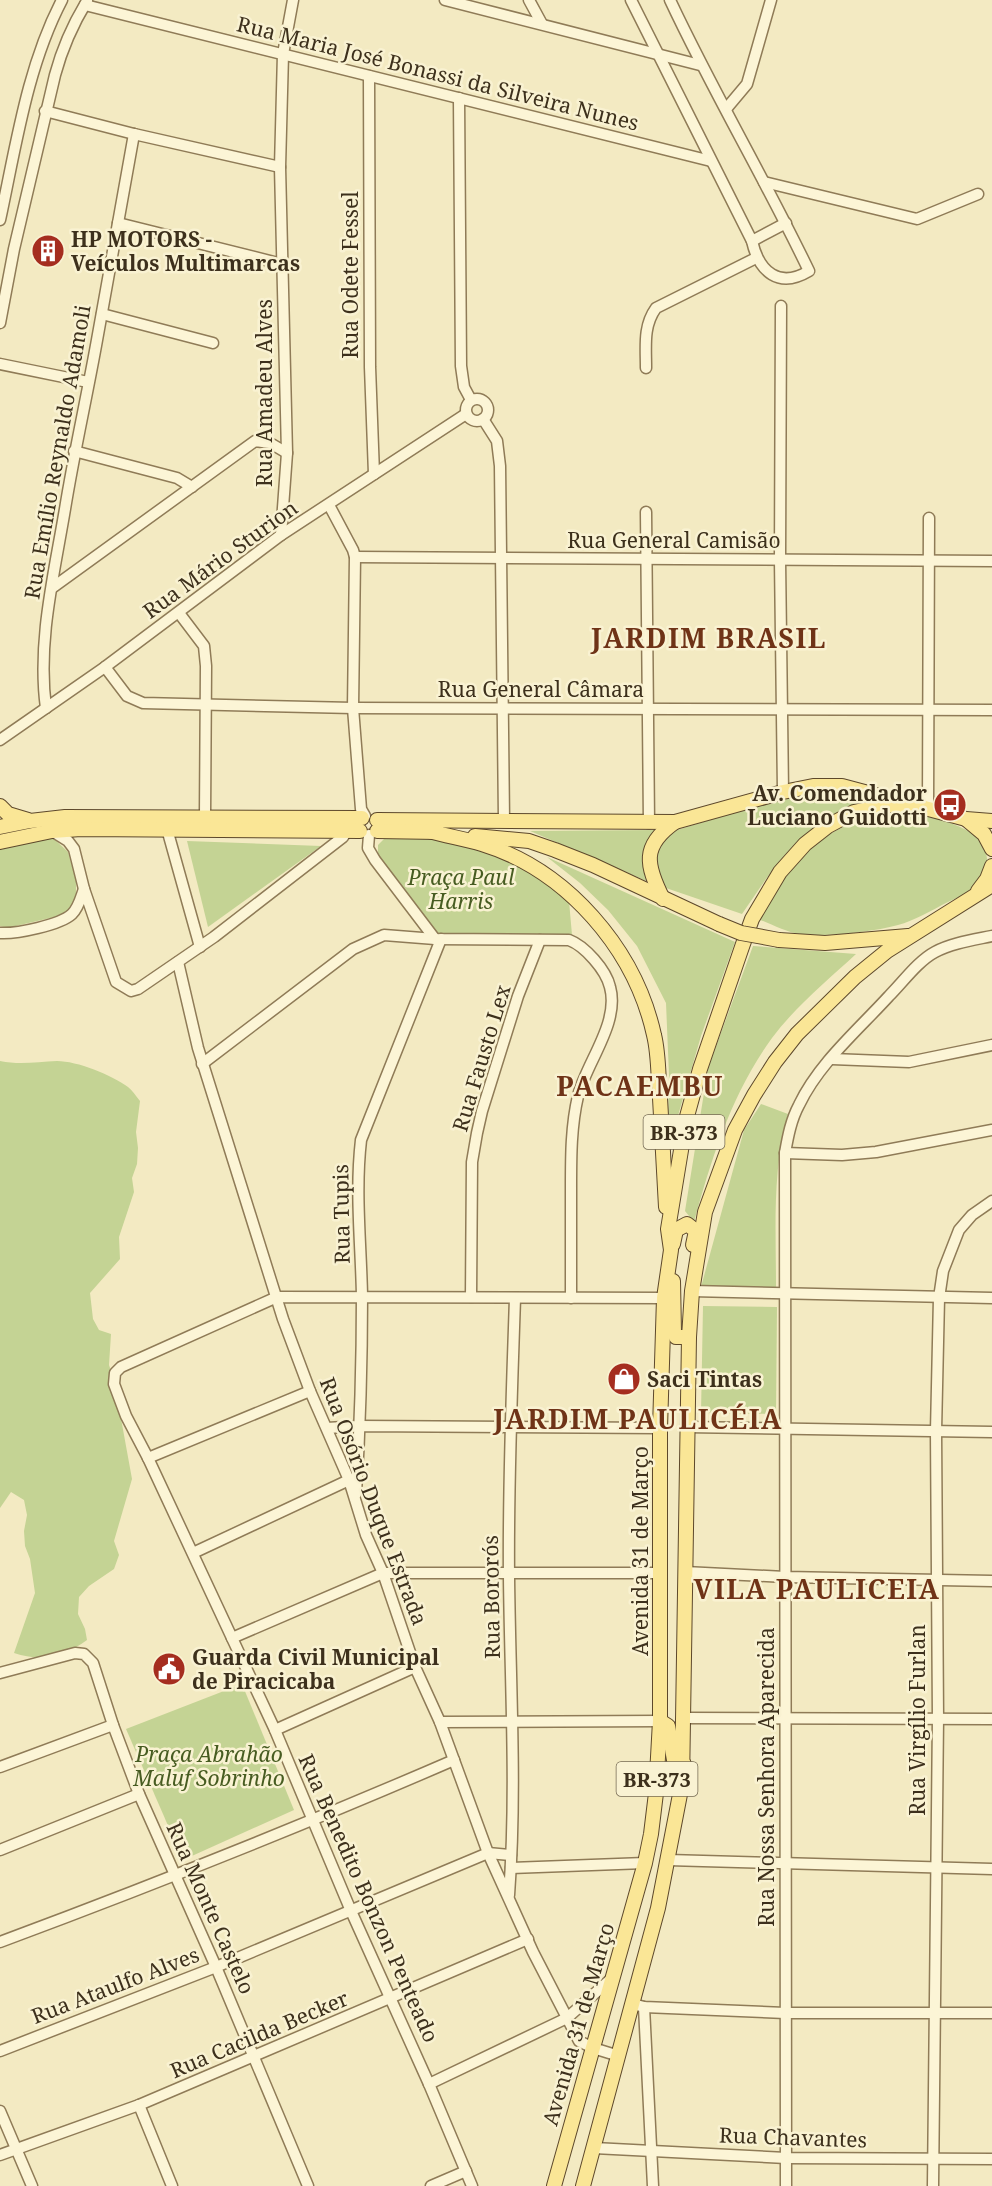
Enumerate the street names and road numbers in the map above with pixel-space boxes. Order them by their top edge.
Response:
street label: Rua Maria José Bonassi da Silveira Nunes [234,9,642,137]
street label: Rua Odete Fessel [336,191,364,359]
street label: Rua Amadeu Alves [250,299,278,487]
street label: Rua Emílio Reynaldo Adamoli [17,302,97,601]
street label: Rua Mário Sturion [137,493,303,625]
street label: Rua General Camisão [567,526,781,554]
street label: Rua General Câmara [438,675,644,703]
street label: Rua Fausto Lex [445,980,517,1135]
road number: BR-373 [644,1115,724,1149]
street label: Rua Tupis [326,1164,356,1264]
street label: Rua Osório Duque Estrada [314,1373,434,1629]
street label: Avenida 31 de Março [626,1446,654,1656]
street label: Rua Bororós [476,1535,506,1659]
street label: Rua Virgílio Furlan [903,1624,931,1816]
street label: Rua Nossa Senhora Aparecida [752,1627,780,1927]
street label: Rua Benedito Bonzon Penteado [293,1749,445,2047]
road number: BR-373 [616,1762,698,1796]
street label: Rua Monte Castelo [161,1818,261,1998]
street label: Avenida 31 de Março [536,1919,620,2129]
street label: Rua Ataulfo Alves [27,1940,203,2030]
street label: Rua Cacilda Becker [166,1984,353,2084]
street label: Rua Chavantes [719,2120,867,2154]

